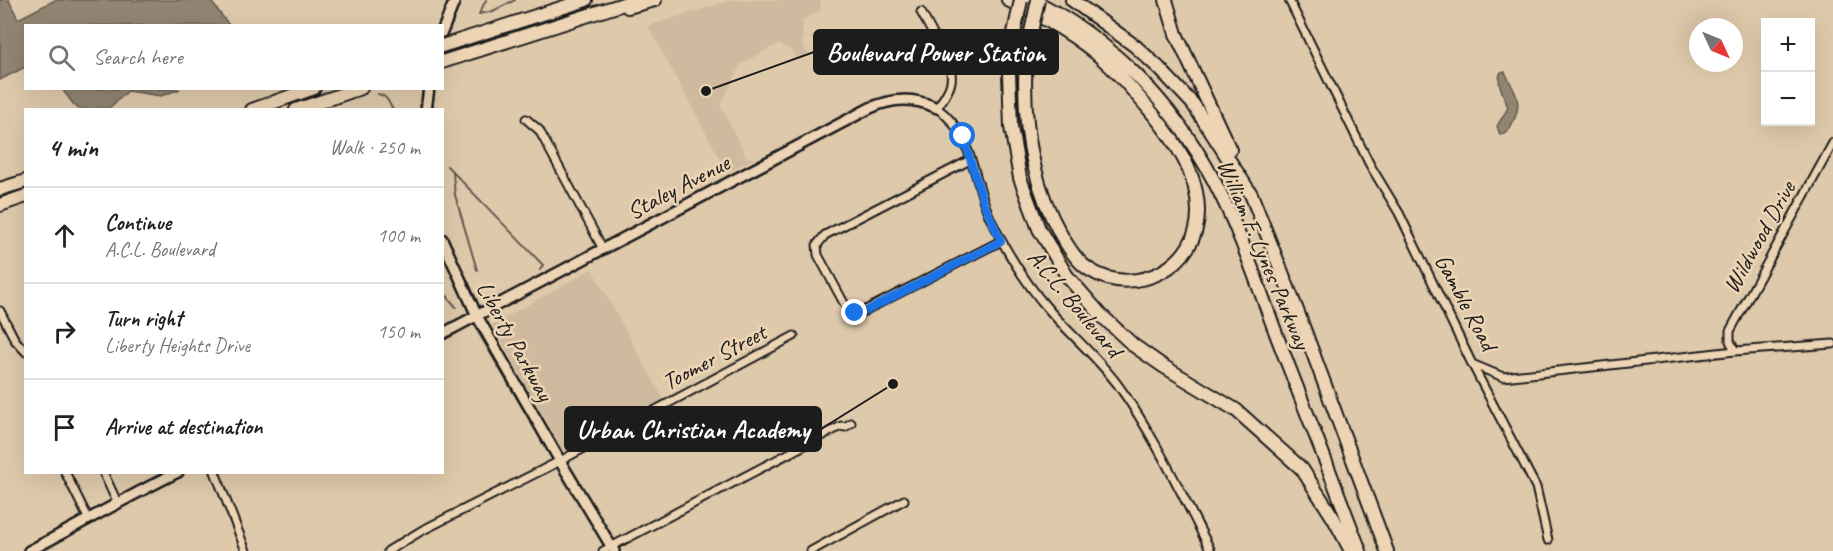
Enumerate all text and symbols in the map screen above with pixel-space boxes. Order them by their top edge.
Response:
north arrow [1689,18,1743,72]
map controls [1761,18,1815,126]
button: + [1761,18,1815,72]
search box [24,24,444,90]
callout: Boulevard Power Station [814,30,1058,74]
text: Boulevard Power Station [827,36,1048,69]
icon: search [45,41,78,74]
text: Search here [93,43,183,71]
button: − [1761,72,1815,126]
route start [949,122,975,148]
text: 4 min [48,131,98,164]
text: Walk · 250 m [330,135,420,160]
street label: Staley Avenue [622,147,736,226]
street label: William F. Lynes Parkway [1210,154,1318,355]
street label: Wildwood Drive [1716,174,1803,298]
text: Continue [105,209,171,237]
icon: ahead [48,219,81,252]
text: 100 m [377,223,420,248]
text: A.C.L. Boulevard [105,237,215,262]
street label: A.C.L. Boulevard [1021,243,1131,366]
street label: Gamble Road [1428,249,1506,358]
street label: Liberty Parkway [470,276,561,408]
route end [841,299,867,325]
text: Turn right [105,305,182,333]
icon: right [48,315,81,348]
street label: Toomer Street [657,316,773,397]
text: 150 m [377,319,420,344]
text: Liberty Heights Drive [105,333,250,358]
callout: Urban Christian Academy [565,407,821,451]
icon: arrive [48,411,81,444]
text: Arrive at destination [105,413,262,441]
text: Urban Christian Academy [576,413,813,446]

